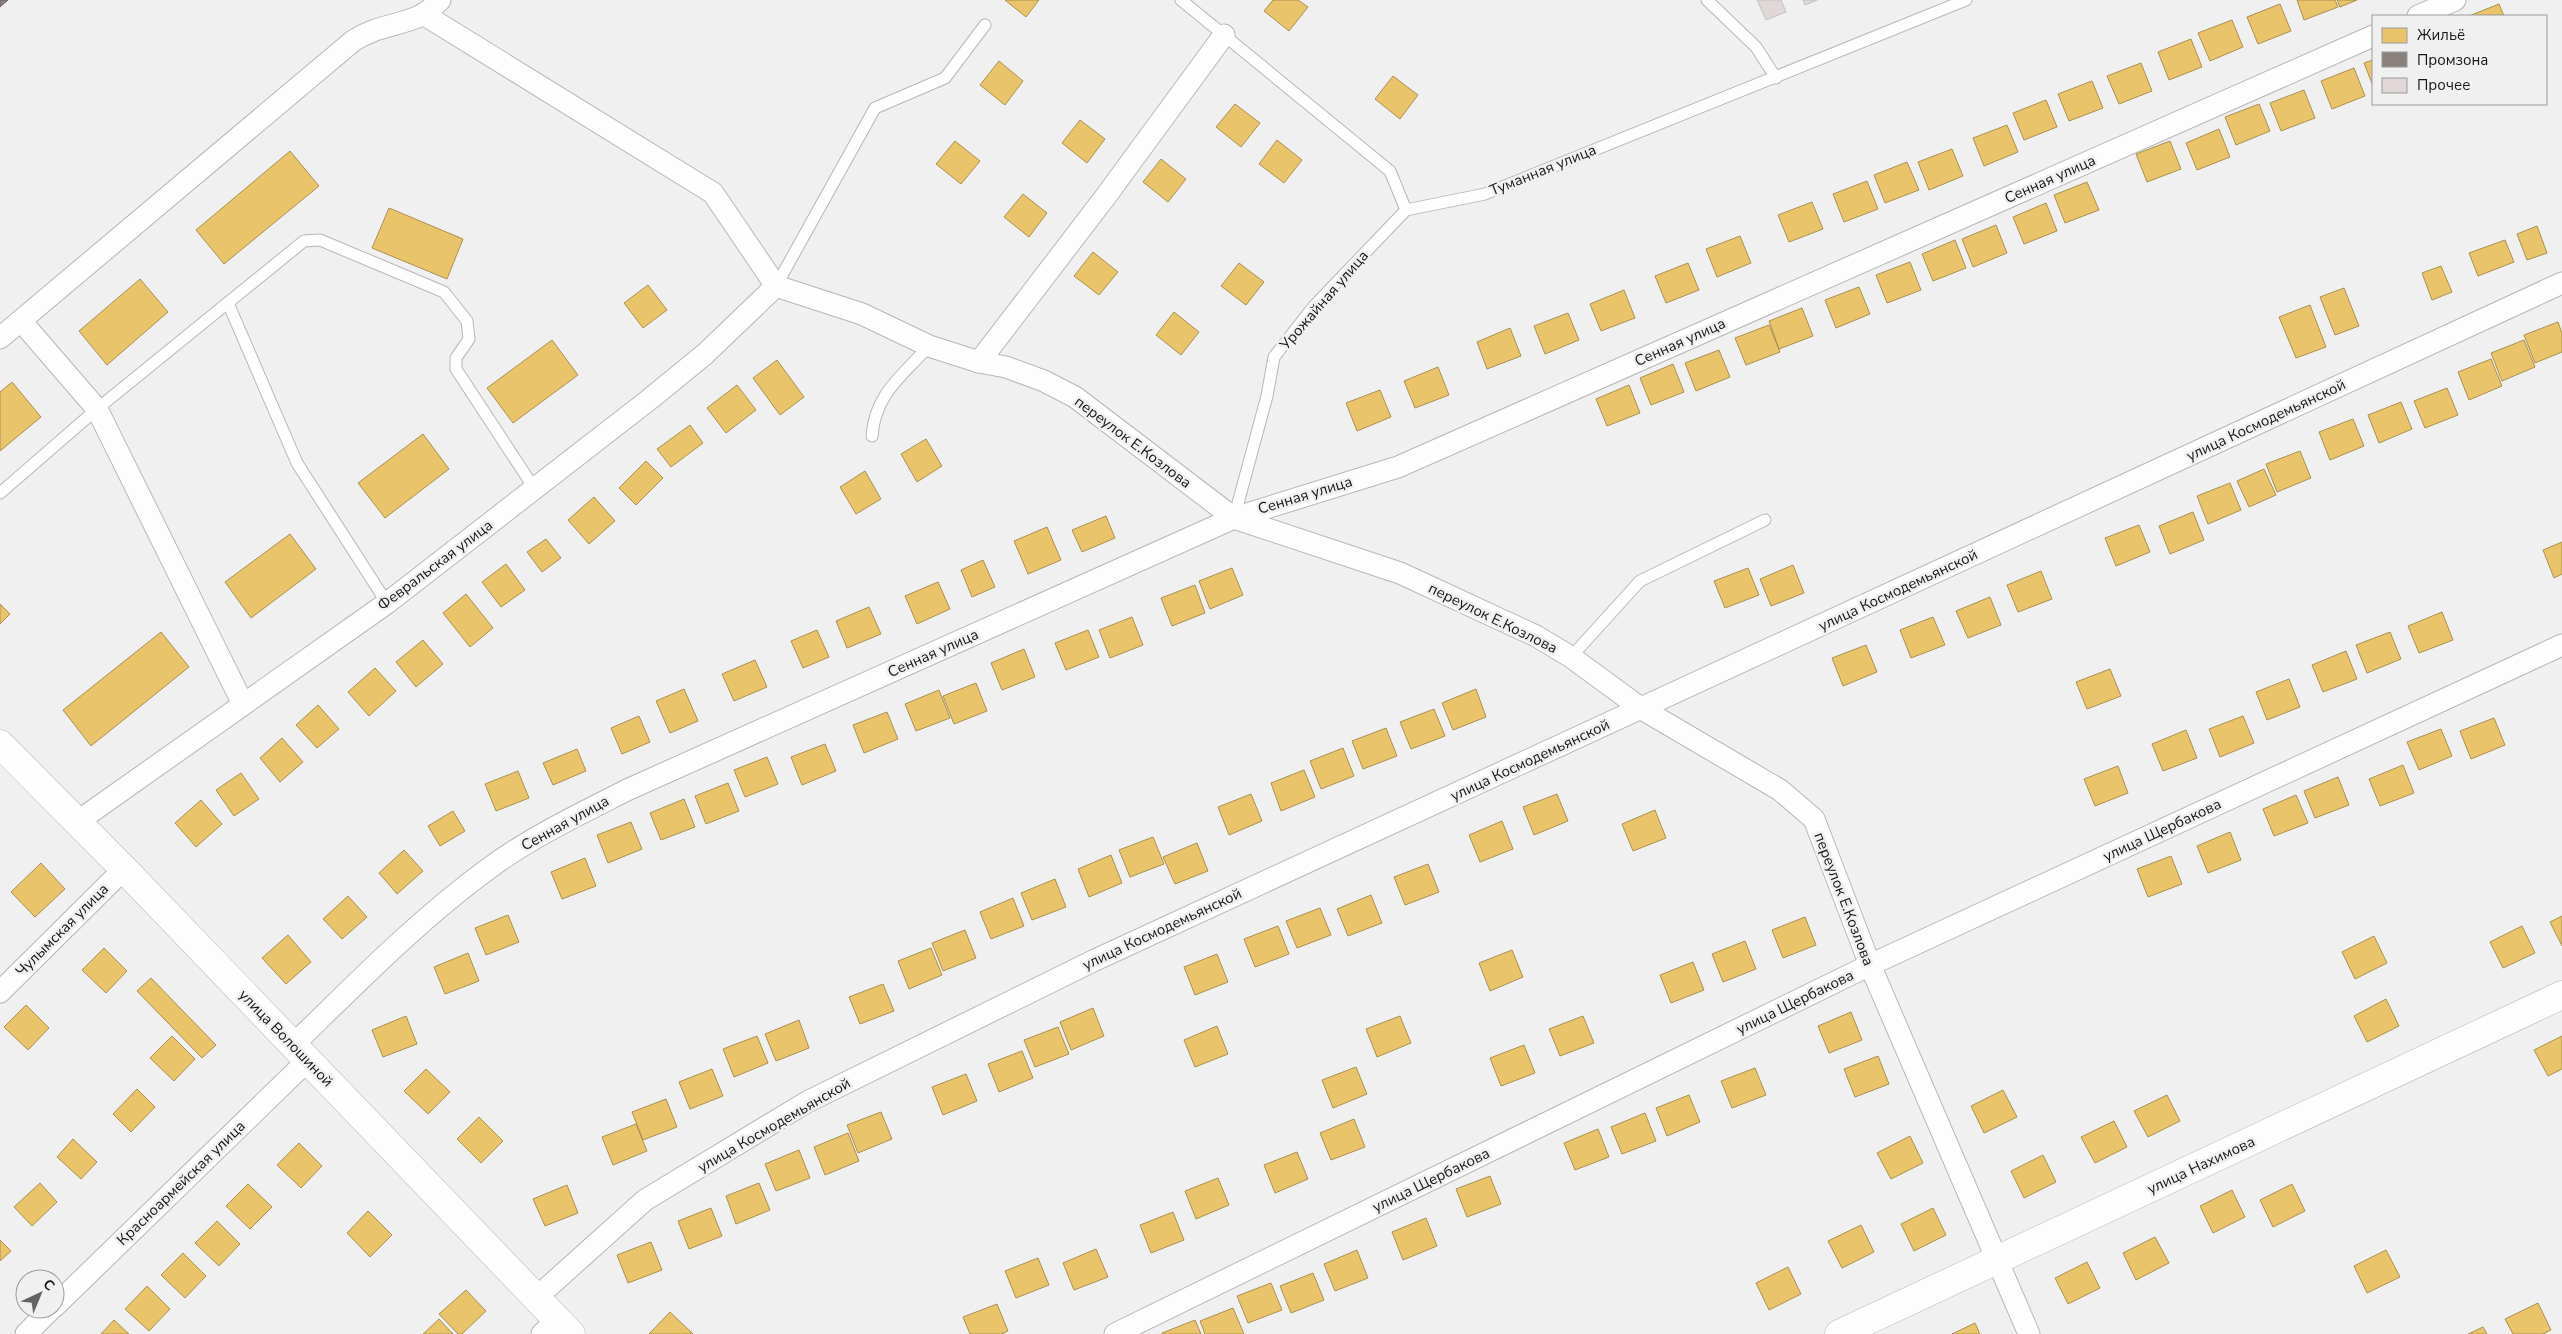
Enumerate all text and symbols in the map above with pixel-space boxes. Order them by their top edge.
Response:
legend [2372,15,2547,105]
text: Жильё [2417,25,2465,45]
text: Промзона [2417,50,2488,70]
text: Прочее [2417,75,2470,95]
street label: Туманная улица [1487,140,1599,200]
street label: Сенная улица [2001,150,2099,208]
street label: Урожайная улица [1275,246,1373,355]
street label: Сенная улица [1631,313,1729,371]
street label: улица Космодемьянской [2183,374,2349,466]
street label: переулок Е.Козлова [1071,392,1195,492]
street label: Сенная улица [1255,471,1355,519]
street label: Февральская улица [373,515,497,615]
street label: улица Космодемьянской [1815,544,1981,636]
street label: переулок Е.Козлова [1425,578,1561,658]
street label: Сенная улица [884,624,982,682]
street label: улица Космодемьянской [1447,714,1613,806]
street label: Сенная улица [517,791,613,855]
street label: улица Щербакова [2100,794,2224,866]
street label: переулок Е.Козлова [1809,829,1879,969]
street label: Чулымская улица [11,879,113,981]
street label: улица Космодемьянской [1079,883,1245,975]
street label: улица Щербакова [1733,965,1857,1039]
street label: улица Волошиной [234,985,338,1091]
street label: улица Космодемьянской [694,1073,854,1177]
street label: Красноармейская улица [112,1116,250,1250]
street label: улица Нахимова [2144,1131,2258,1199]
street label: улица Щербакова [1369,1143,1493,1217]
north arrow [15,1269,65,1319]
text: С [39,1275,59,1295]

